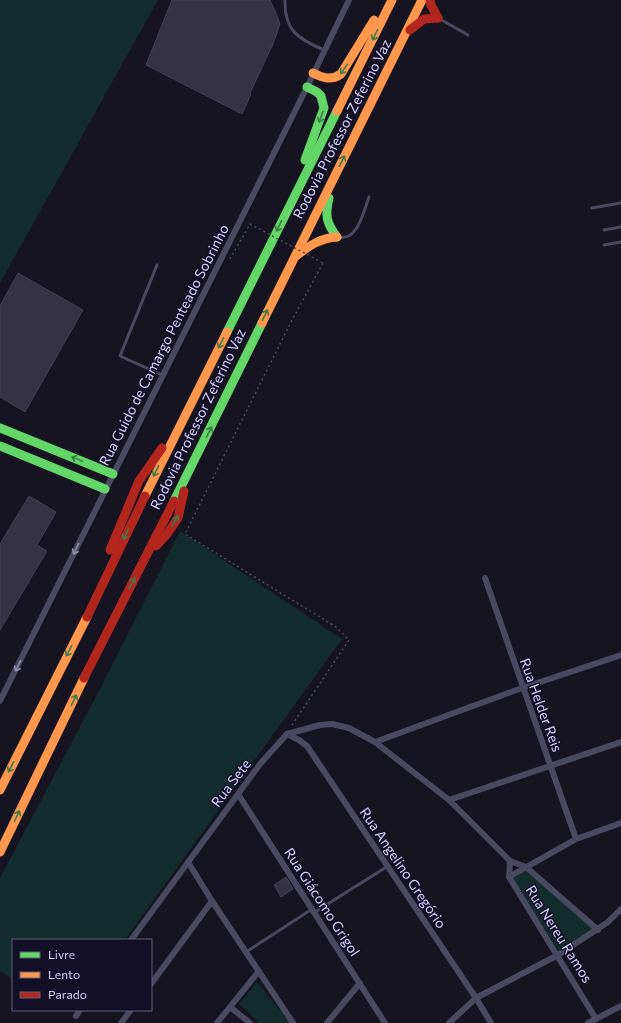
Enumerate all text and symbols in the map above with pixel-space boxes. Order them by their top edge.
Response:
one-way arrow [371,29,378,41]
street label: Rodovia Professor Zeferino Vaz [289,36,394,221]
one-way arrow [340,64,348,75]
one-way arrow [317,110,324,123]
one-way arrow [339,155,346,167]
one-way arrow [275,220,282,232]
street label: Rua Guido de Camargo Penteado Sobrinho [95,221,232,468]
one-way arrow [262,309,269,321]
street label: Rodovia Professor Zeferino Vaz [146,325,249,512]
one-way arrow [217,336,224,348]
one-way arrow [206,426,213,438]
one-way arrow [71,455,83,463]
one-way arrow [152,465,160,477]
one-way arrow [171,516,179,527]
one-way arrow [122,528,129,540]
one-way arrow [71,543,79,555]
one-way arrow [129,578,136,590]
one-way arrow [65,645,72,657]
street label: Rua Helder Reis [517,656,566,754]
one-way arrow [14,659,21,671]
one-way arrow [71,694,78,706]
street label: Rua Sete [207,755,254,810]
one-way arrow [7,761,14,773]
street label: Rua Angelino Gregório [357,804,450,931]
one-way arrow [14,811,21,823]
street label: Rua Giácomo Grigol [281,844,364,959]
street label: Rua Nereu Ramos [523,882,596,986]
legend [12,939,152,1011]
text: Livre [48,947,75,961]
text: Lento [48,967,80,981]
text: Parado [48,987,87,1001]

